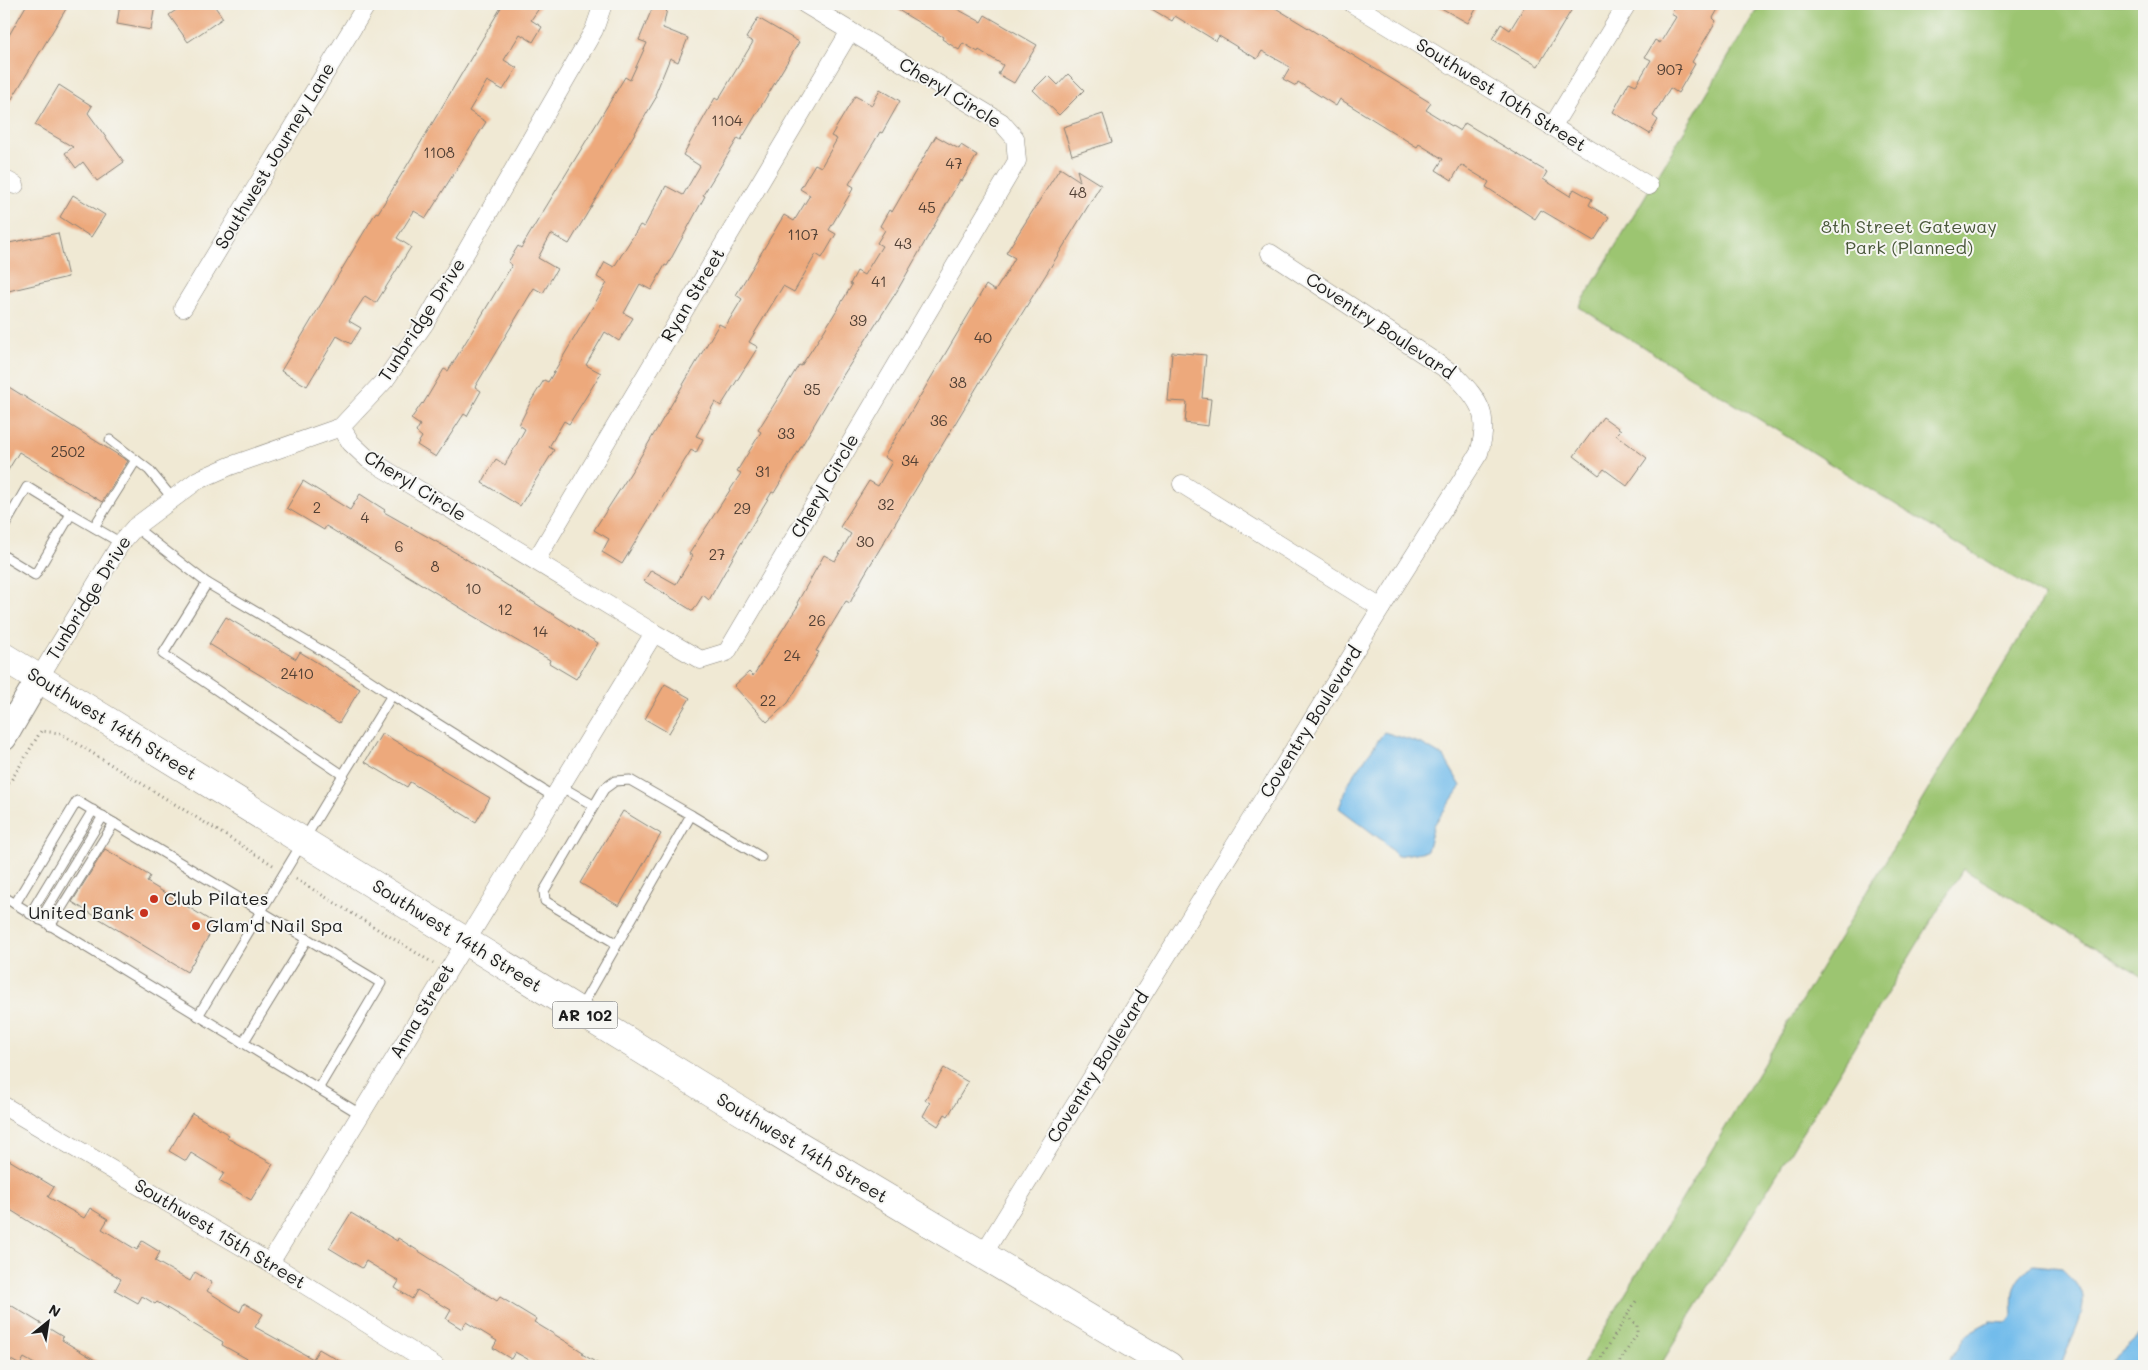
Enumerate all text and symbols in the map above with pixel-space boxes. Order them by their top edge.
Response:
street label: Southwest 10th Street [1412,32,1591,156]
street label: Cheryl Circle [895,51,1006,133]
street label: Southwest Journey Lane [209,58,339,253]
house number: 907 [1657,59,1683,79]
house number: 1104 [711,110,743,130]
house number: 1108 [423,142,455,162]
house number: 47 [945,153,963,173]
house number: 48 [1069,182,1087,202]
house number: 45 [918,197,936,217]
park label: 8th Street Gateway Park (Planned) [1821,214,1997,259]
house number: 1107 [787,224,819,244]
house number: 43 [894,233,912,253]
street label: Ryan Street [655,243,730,346]
street label: Tunbridge Drive [372,253,470,386]
street label: Coventry Boulevard [1301,266,1460,384]
house number: 41 [871,271,887,291]
house number: 39 [849,310,867,330]
house number: 40 [974,327,992,347]
house number: 38 [949,372,967,392]
house number: 35 [803,379,821,399]
house number: 36 [930,410,948,430]
house number: 33 [777,423,795,443]
street label: Cheryl Circle [785,429,864,542]
house number: 2502 [51,441,85,461]
street label: Cheryl Circle [360,444,471,526]
house number: 34 [901,450,919,470]
house number: 31 [755,461,771,481]
house number: 32 [877,494,895,514]
house number: 2 [313,497,321,517]
house number: 29 [733,498,751,518]
house number: 4 [361,507,370,527]
street label: Tunbridge Drive [40,531,136,664]
house number: 30 [856,531,874,551]
house number: 6 [394,536,404,556]
house number: 27 [709,544,725,564]
house number: 8 [430,556,440,576]
house number: 10 [465,578,481,598]
house number: 12 [497,599,513,619]
house number: 26 [808,610,826,630]
house number: 14 [532,621,548,641]
street label: Coventry Boulevard [1254,641,1367,802]
house number: 24 [783,645,801,665]
street label: Southwest 14th Street [23,661,202,785]
house number: 2410 [280,663,314,683]
house number: 22 [760,690,776,710]
street label: Southwest 14th Street [368,873,547,997]
place label: Club Pilates [164,886,269,910]
marker: Club Pilates [148,893,160,905]
place label: United Bank [28,900,134,924]
marker: United Bank [138,907,150,919]
place label: Glam'd Nail Spa [206,913,343,937]
marker: Glam'd Nail Spa [190,920,202,932]
street label: Anna Street [383,959,459,1062]
street label: Coventry Boulevard [1041,986,1154,1147]
road number: AR 102 [552,1002,618,1028]
street label: Southwest 14th Street [712,1086,893,1208]
street label: Southwest 15th Street [130,1172,311,1294]
north arrow [22,1298,72,1348]
text: N [45,1299,64,1321]

